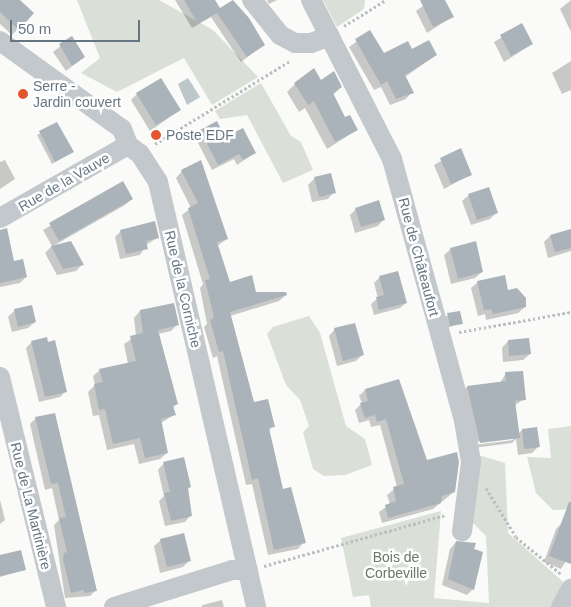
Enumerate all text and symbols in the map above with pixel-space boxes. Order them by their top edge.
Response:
scale bar [12,10,142,42]
text: 50 m [18,20,51,37]
place label: Serre - Jardin couvert [33,78,121,110]
marker: Serre - Jardin couvert [17,88,29,100]
place label: Poste EDF [166,127,234,143]
marker: Poste EDF [150,129,162,141]
street label: Rue de la Vauve [15,149,113,215]
street label: Rue de Châteaufort [395,196,443,318]
street label: Rue de la Corniche [161,229,205,349]
street label: Rue de La Martinière [7,441,55,571]
park label: Bois de Corbeville [365,549,427,582]

